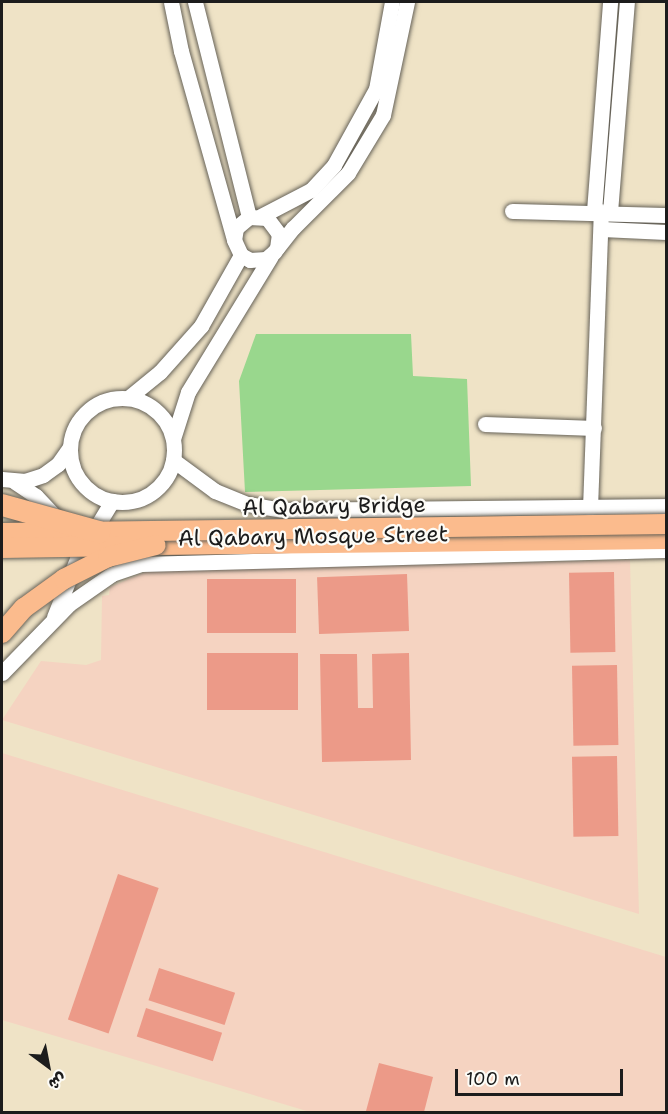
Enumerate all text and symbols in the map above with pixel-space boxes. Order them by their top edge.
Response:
street label: Al Qabary Bridge [242,491,426,521]
street label: Al Qabary Mosque Street [178,520,448,552]
north arrow [18,1036,78,1096]
scale bar [458,1057,626,1095]
text: 100 m [466,1067,520,1091]
text: ش [45,1068,71,1095]

